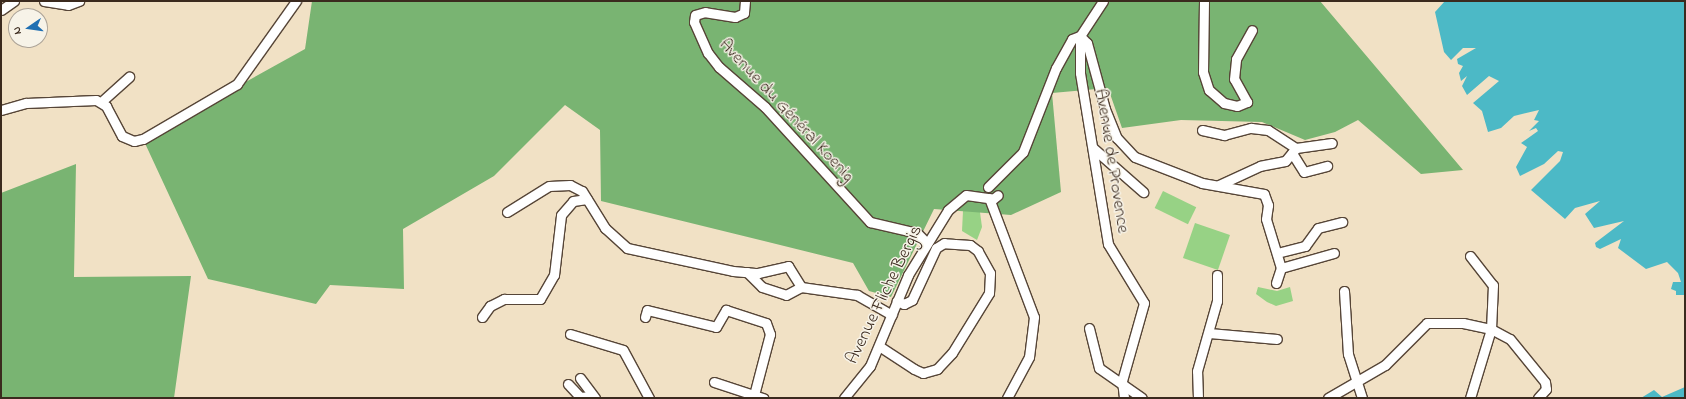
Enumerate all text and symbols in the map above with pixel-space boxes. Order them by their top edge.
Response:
north arrow [8,8,48,48]
text: N [9,25,26,36]
street label: Avenue du Général Koenig [714,35,858,187]
street label: Avenue de Provence [1089,87,1133,235]
street label: Avenue Fliche Bergis [842,222,928,368]

